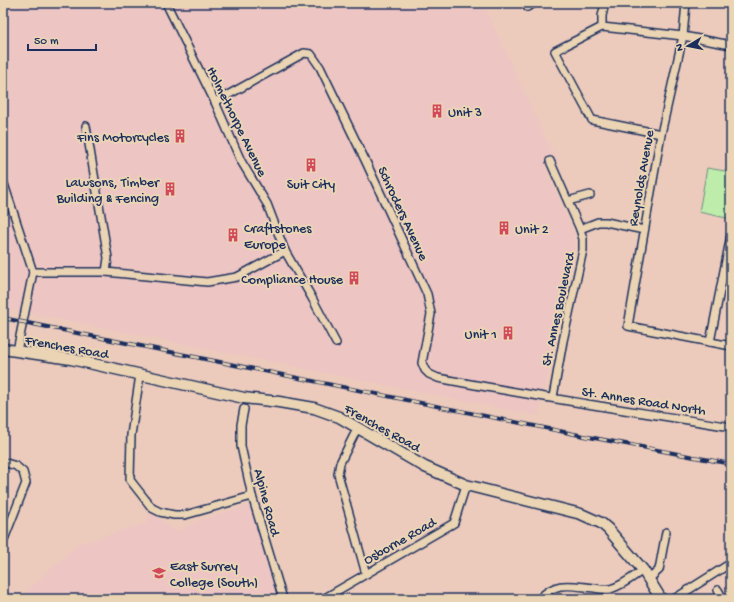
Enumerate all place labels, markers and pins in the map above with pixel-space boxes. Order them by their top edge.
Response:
building icon: Unit 3 [429,103,445,119]
place label: Unit 3 [448,105,482,122]
building icon: Fins Motorcycles [172,128,188,144]
place label: Fins Motorcycles [76,130,170,147]
building icon: Suit City [303,157,319,173]
place label: Lawsons, Timber Building & Fencing [56,175,160,208]
place label: Suit City [287,177,335,194]
building icon: Lawsons, Timber Building & Fencing [162,181,178,197]
building icon: Unit 2 [496,220,512,236]
place label: Craftstones Europe [244,221,312,254]
place label: Unit 2 [515,222,549,239]
building icon: Craftstones Europe [225,227,241,243]
building icon: Compliance House [346,270,362,286]
place label: Compliance House [241,272,344,289]
building icon: Unit 1 [500,325,516,341]
place label: Unit 1 [465,327,497,344]
place label: East Surrey College (South) [170,559,258,592]
school or university icon: East Surrey College (South) [151,565,167,581]

